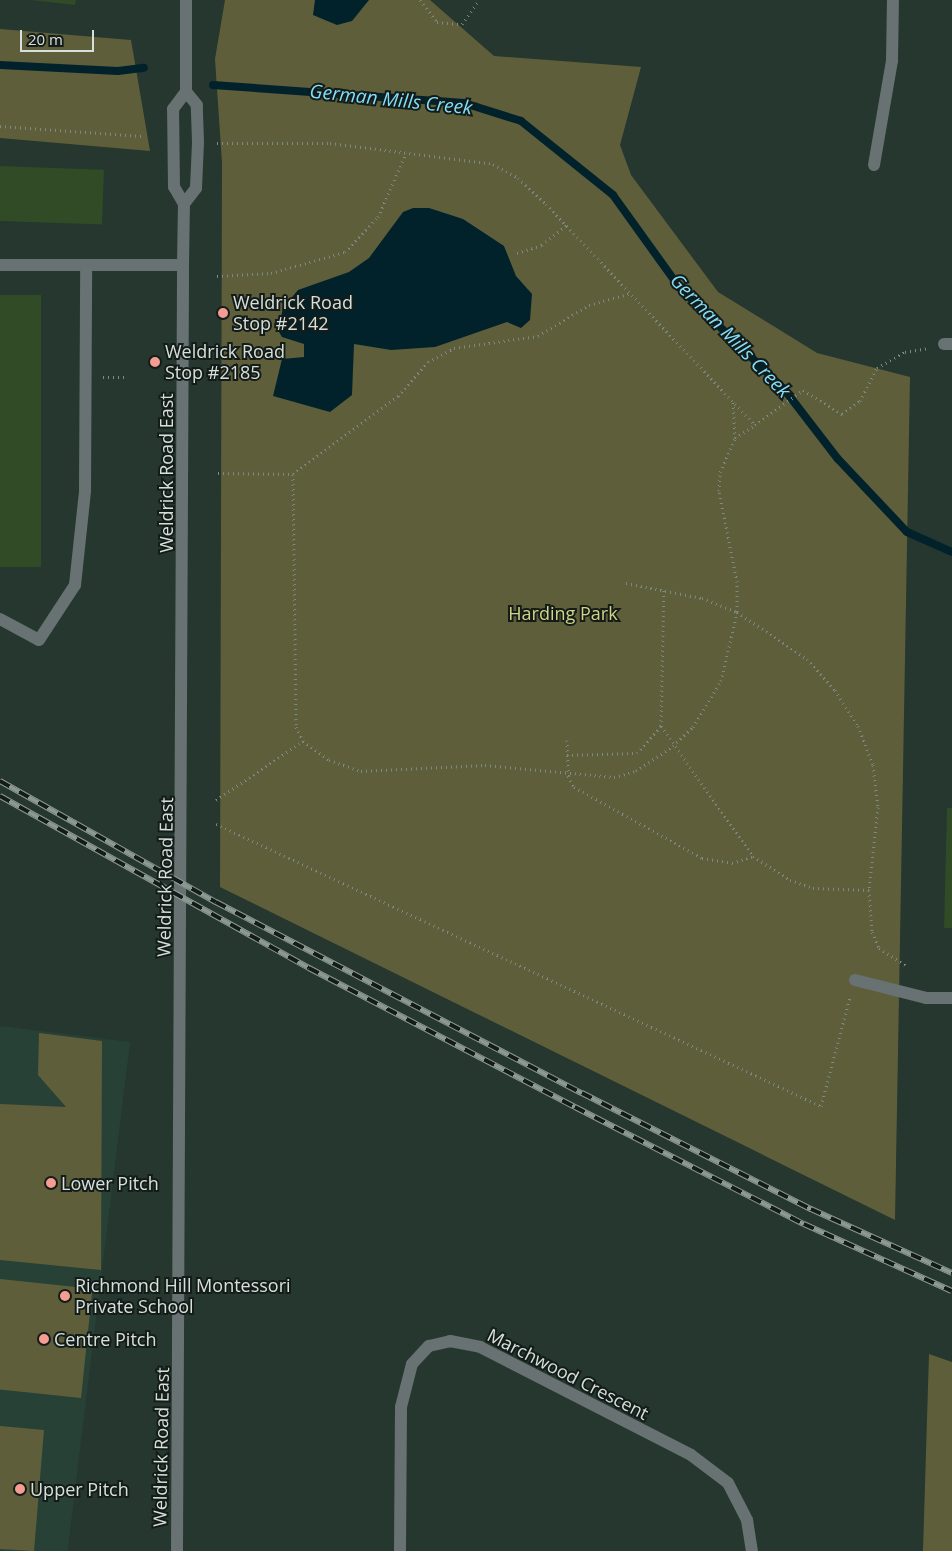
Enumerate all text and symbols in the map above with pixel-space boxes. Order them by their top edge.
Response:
scale bar [22,20,96,52]
text: 20 m [28,29,63,49]
water label: German Mills Creek [309,80,473,120]
water label: German Mills Creek [665,269,795,403]
place label: Weldrick Road Stop #2142 [233,292,353,334]
marker: Weldrick Road Stop #2142 [217,307,229,319]
place label: Weldrick Road Stop #2185 [165,341,285,384]
marker: Weldrick Road Stop #2185 [149,356,161,368]
street label: Weldrick Road East [155,393,177,553]
park label: Harding Park [508,602,618,624]
street label: Weldrick Road East [153,797,177,957]
place label: Lower Pitch [61,1172,159,1194]
marker: Lower Pitch [45,1177,57,1189]
place label: Richmond Hill Montessori Private School [75,1275,291,1318]
marker: Richmond Hill Montessori Private School [59,1290,71,1302]
street label: Marchwood Crescent [484,1324,652,1424]
place label: Centre Pitch [54,1328,156,1350]
marker: Centre Pitch [38,1333,50,1345]
street label: Weldrick Road East [149,1367,173,1527]
place label: Upper Pitch [30,1478,129,1500]
marker: Upper Pitch [14,1483,26,1495]

